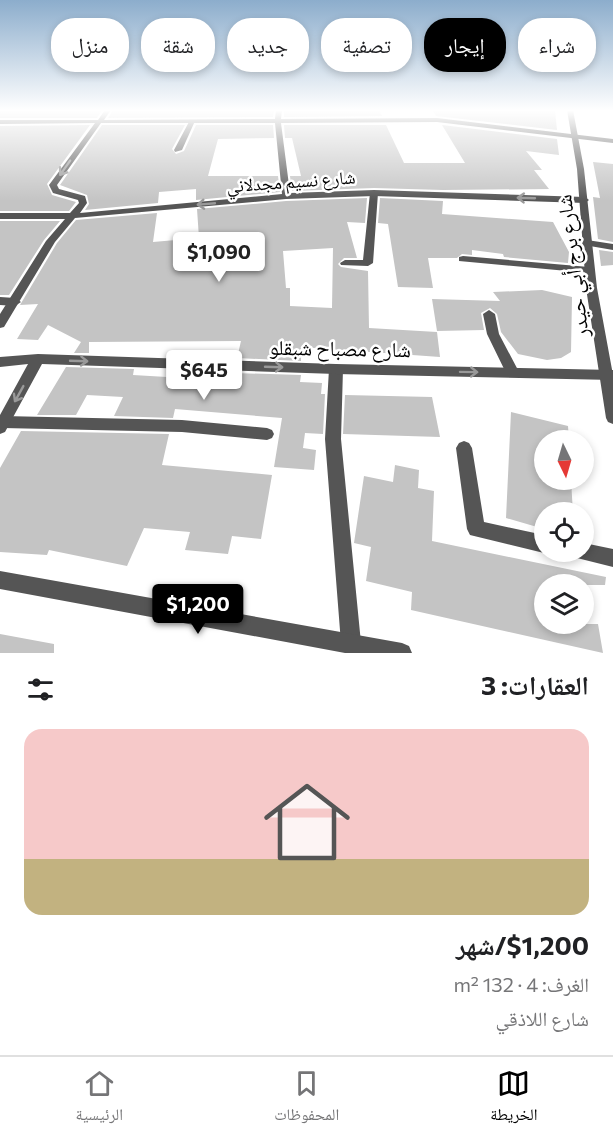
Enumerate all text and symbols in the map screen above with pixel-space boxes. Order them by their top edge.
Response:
chip: منزل [51,18,129,72]
chip: شقة [141,18,215,72]
chip: جديد [227,18,309,72]
chip: تصفية [321,18,412,72]
chip: إيجار [424,18,506,72]
chip: شراء [518,18,596,72]
one-way arrow [59,159,71,175]
street label: شارع نسيم مجدلاني [226,166,357,201]
one-way arrow [517,193,537,204]
street label: شارع برج أبي حيدر [550,193,598,340]
one-way arrow [197,199,216,210]
pin: $1,090 [170,232,268,283]
text: $1,090 [187,239,251,263]
street label: شارع مصباح شبقلو [269,334,411,363]
pin: $645 [168,350,240,401]
one-way arrow [69,355,89,367]
text: $645 [180,357,228,381]
one-way arrow [264,362,284,373]
one-way arrow [459,366,479,378]
one-way arrow [13,384,24,402]
north arrow [534,430,594,490]
map controls [534,430,594,634]
button: locate [534,502,594,562]
button: layers [534,574,594,634]
pin: $1,200 [149,584,247,635]
text: $1,200 [166,591,230,615]
text: العقارات: 3 [481,669,589,700]
icon: filters [24,673,57,706]
icon: home [253,768,361,876]
text: $1,200/شهر [456,929,589,960]
text: الغرف: 4 · 132 m² [453,972,589,996]
text: شارع اللاذقي [496,1006,589,1030]
tab: الرئيسية [76,1067,123,1130]
tab: المحفوظات [274,1067,339,1130]
tab: الخريطة [490,1067,537,1130]

